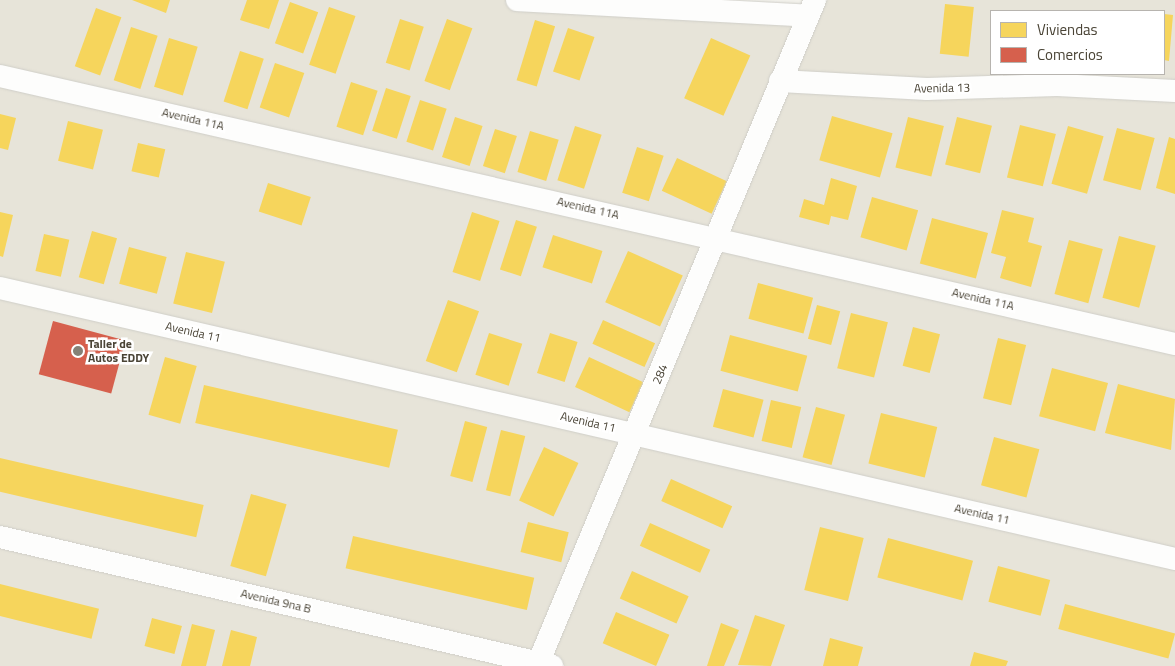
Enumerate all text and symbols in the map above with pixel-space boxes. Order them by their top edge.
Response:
legend [990,10,1165,75]
text: Viviendas [1037,18,1098,41]
text: Comercios [1037,43,1103,66]
street label: Avenida 13 [914,80,970,96]
street label: Avenida 11A [161,105,225,133]
street label: Avenida 11A [556,194,620,222]
street label: Avenida 11A [951,285,1015,313]
street label: Avenida 11 [164,319,222,345]
place label: Taller de Autos EDDY [88,337,149,365]
marker: Taller de Autos EDDY [72,345,84,357]
street label: 284 [649,362,671,386]
street label: Avenida 11 [559,409,617,435]
street label: Avenida 11 [953,501,1011,527]
street label: Avenida 9na B [239,586,313,616]

